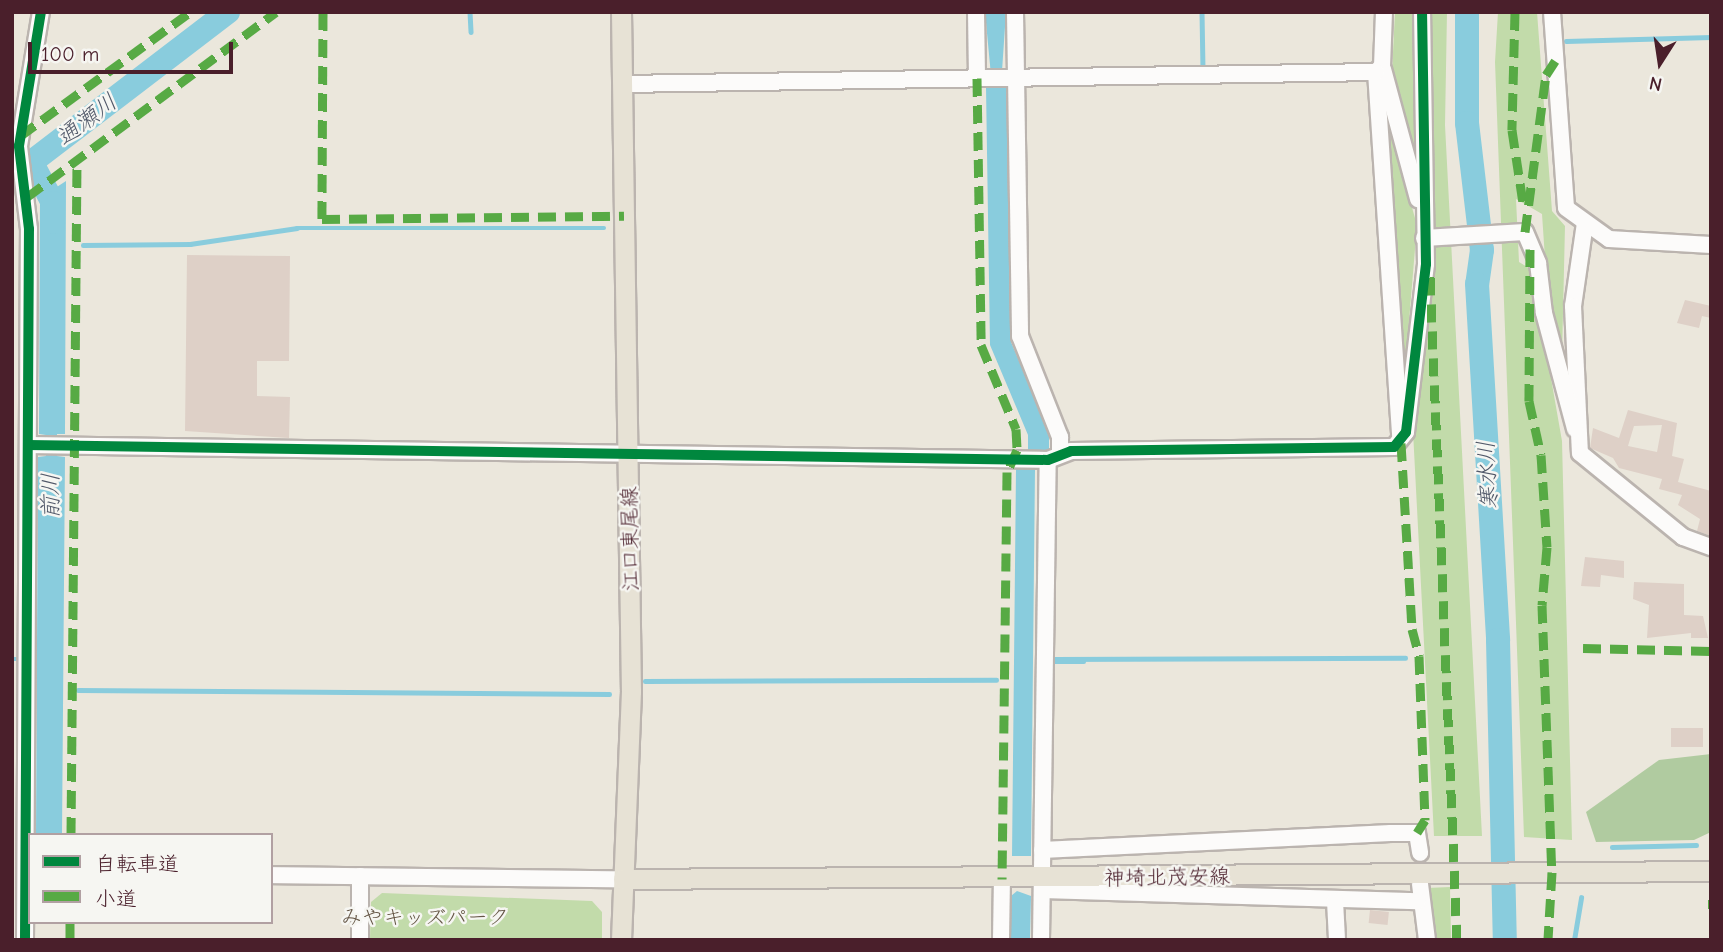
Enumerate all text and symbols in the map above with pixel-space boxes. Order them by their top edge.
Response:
scale bar [32,28,236,72]
north arrow [1625,28,1695,98]
text: 100 m [41,42,99,66]
text: N [1647,71,1664,96]
water label: 通瀬川 [51,88,123,152]
water label: 寒水川 [1472,440,1504,510]
water label: 前川 [37,473,65,519]
street label: 江口東尾線 [616,486,644,592]
legend [28,833,273,924]
text: 自転車道 [95,852,179,876]
street label: 神埼北茂安線 [1104,863,1230,891]
text: 小道 [95,887,137,911]
park label: みやキッズパーク [341,904,509,930]

